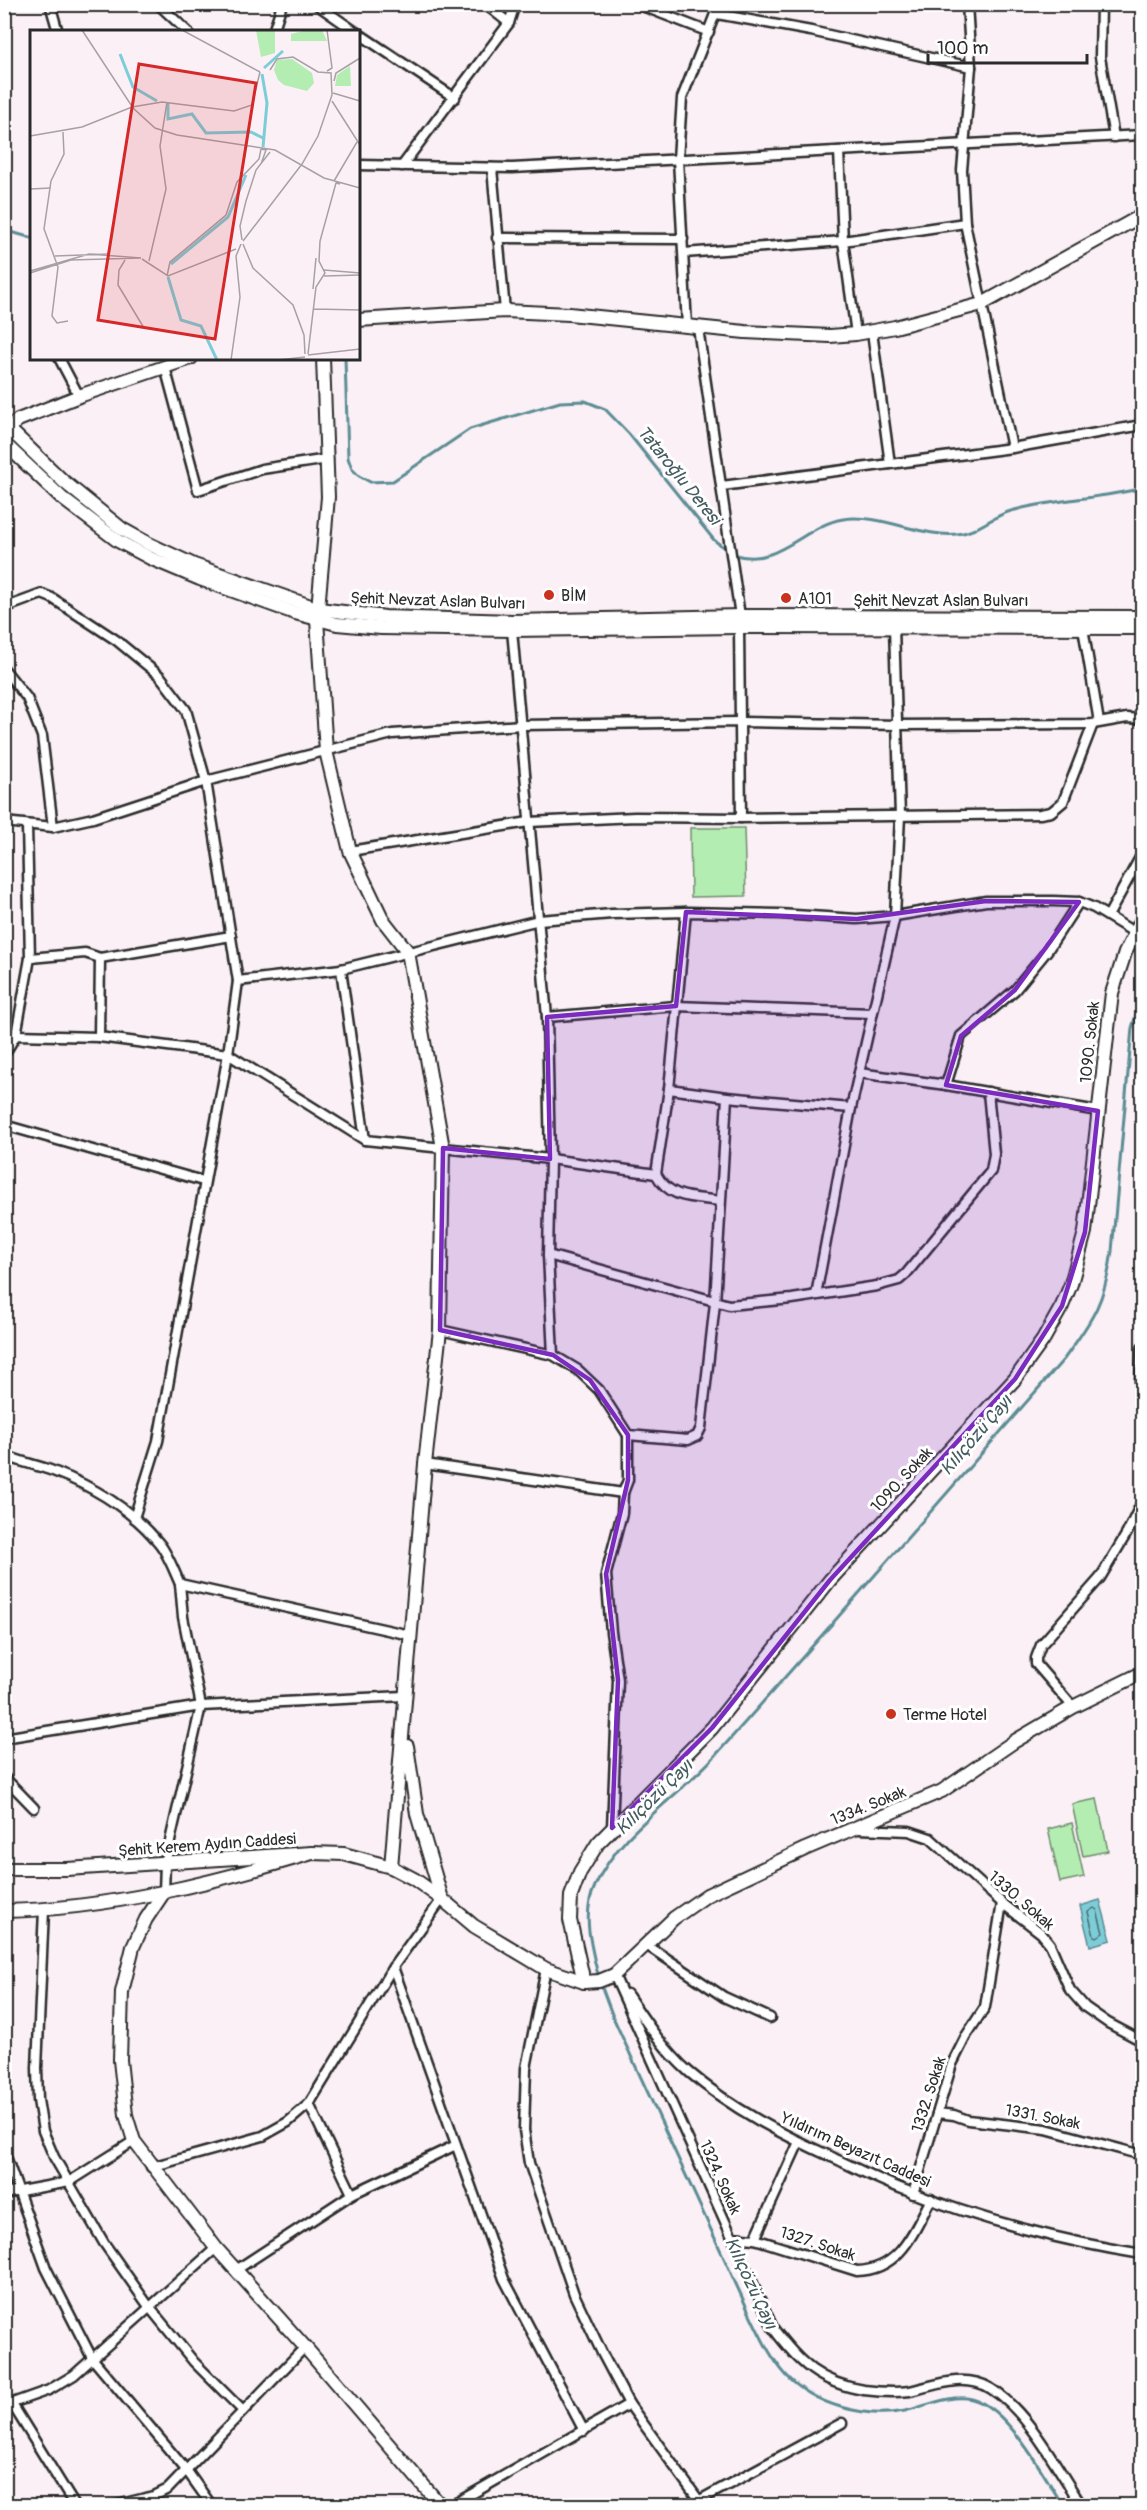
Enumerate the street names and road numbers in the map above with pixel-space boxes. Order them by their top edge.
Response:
street label: Şehit Nevzat Aslan Bulvarı [350,588,526,614]
street label: Şehit Nevzat Aslan Bulvarı [853,591,1029,611]
street label: 1090. Sokak [1076,1000,1104,1084]
street label: 1090. Sokak [866,1443,937,1517]
street label: 1334. Sokak [828,1782,909,1830]
street label: Şehit Kerem Aydın Caddesi [117,1829,297,1861]
street label: 1330. Sokak [984,1867,1059,1935]
street label: 1332. Sokak [907,2053,951,2135]
street label: 1331. Sokak [1004,2100,1082,2134]
street label: Yıldırım Beyazıt Caddesi [777,2107,934,2192]
street label: 1324. Sokak [695,2137,745,2218]
street label: 1327. Sokak [777,2222,858,2266]

